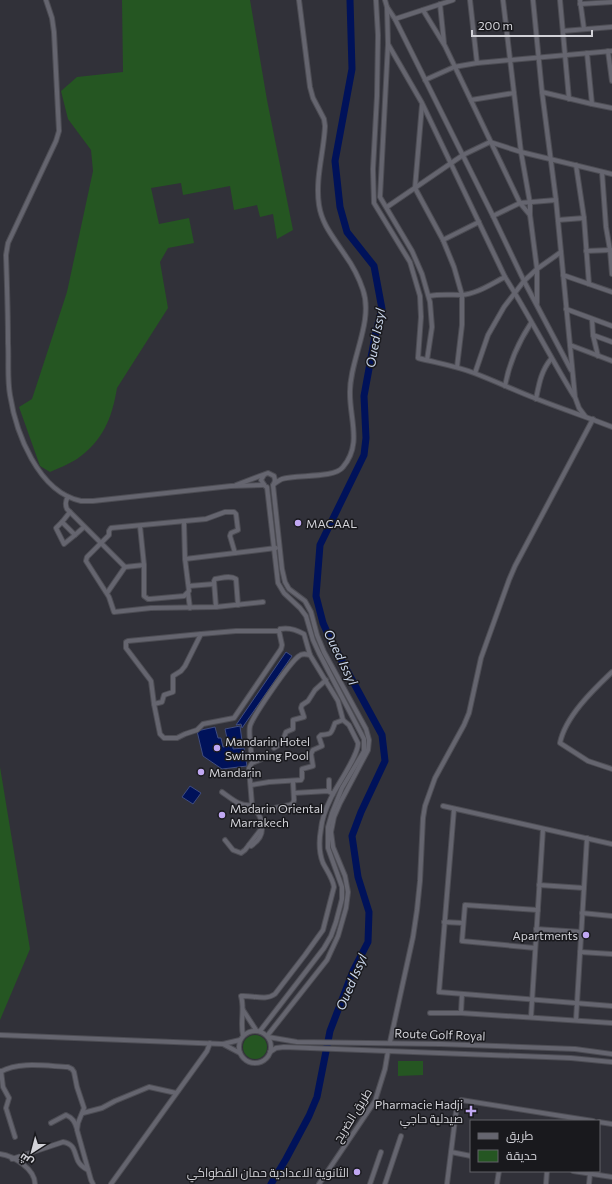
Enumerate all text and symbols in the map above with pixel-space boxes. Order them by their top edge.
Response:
scale bar [472,12,592,38]
text: 200 m [478,18,513,32]
water label: Oued Issyl [362,306,388,369]
place label: MACAAL [306,516,357,530]
marker: MACAAL [293,518,303,528]
water label: Oued Issyl [321,627,362,688]
place label: Mandarin Hotel Swimming Pool [225,734,310,762]
marker: Mandarin Hotel Swimming Pool [212,743,222,753]
place label: Mandarin [209,765,261,779]
marker: Mandarin [196,767,206,777]
place label: Madarin Oriental Marrakech [230,801,323,829]
marker: Madarin Oriental Marrakech [217,810,227,820]
place label: Apartments [513,928,578,942]
marker: Apartments [581,930,591,940]
water label: Oued Issyl [332,951,370,1013]
street label: Route Golf Royal [394,1025,486,1043]
street label: طريق الضريح [330,1085,376,1146]
place label: Pharmacie Hadji صيدلية حاجي [375,1097,463,1129]
marker: Pharmacie Hadji صيدلية حاجي [466,1106,476,1116]
legend [470,1120,600,1172]
text: طريق [506,1128,534,1143]
north arrow [12,1132,52,1172]
text: حديقة [506,1148,537,1163]
text: ش [16,1150,36,1170]
place label: الثانوية الاعدادية حمان الفطواكي [187,1165,349,1183]
marker: الثانوية الاعدادية حمان الفطواكي [352,1167,362,1177]

